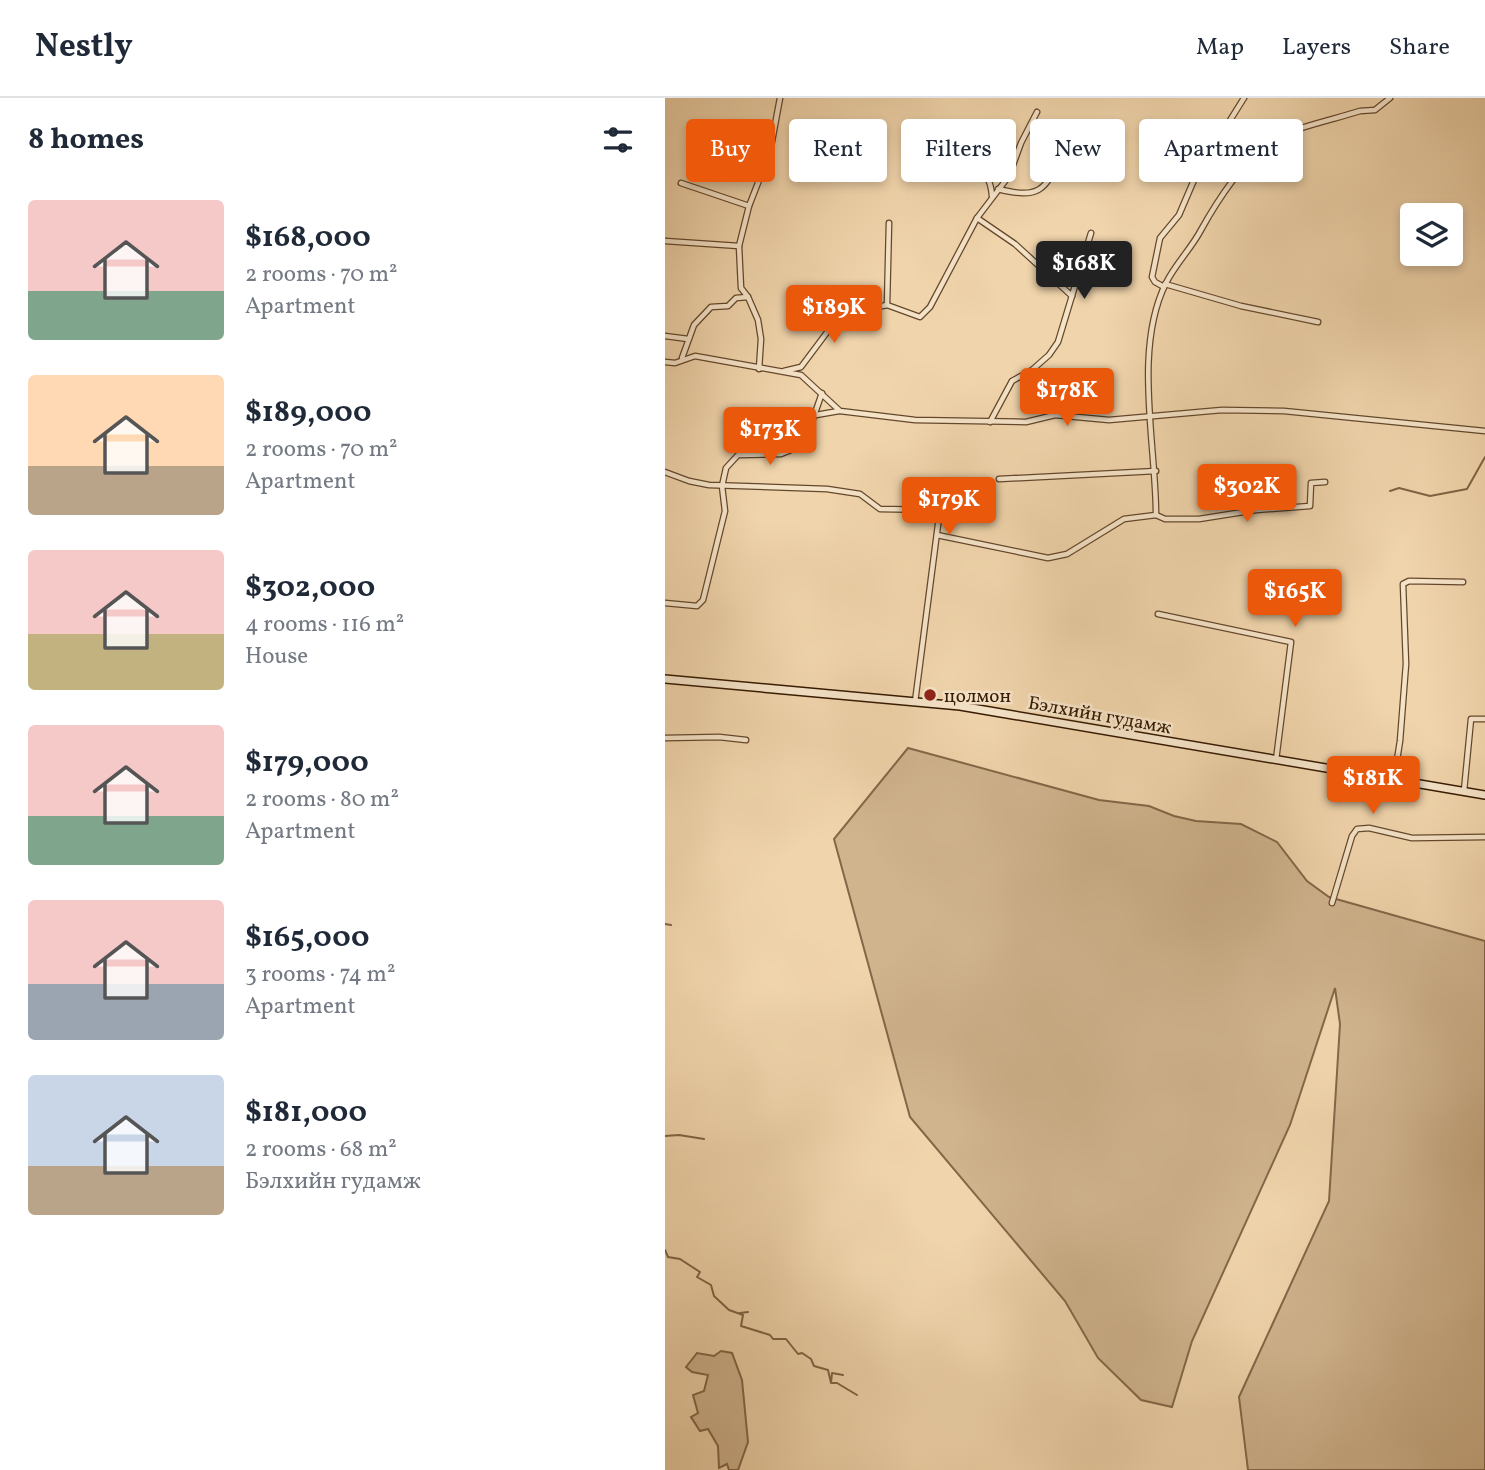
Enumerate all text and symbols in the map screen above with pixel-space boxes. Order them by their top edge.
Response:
text: Nestly [35,25,133,71]
text: Map [1196,31,1244,65]
text: Layers [1282,31,1351,65]
text: Share [1389,31,1450,65]
text: 8 homes [28,119,144,161]
chip: Buy [686,119,775,182]
chip: Rent [789,119,887,182]
chip: Filters [901,119,1016,182]
chip: New [1030,119,1125,182]
chip: Apartment [1139,119,1303,182]
icon: filters [599,121,637,159]
map controls [1400,203,1463,266]
button: layers [1400,203,1463,266]
text: $168,000 [245,217,371,259]
icon: home [84,228,168,312]
pin: $168K [1035,242,1133,301]
text: $168K [1052,248,1116,280]
text: 2 rooms · 70 m² [245,259,398,291]
pin: $189K [785,286,883,345]
text: Apartment [245,291,356,323]
text: $189K [802,292,866,324]
pin: $178K [1018,368,1116,428]
text: $178K [1036,375,1098,407]
text: $189,000 [245,392,371,434]
icon: home [84,403,168,487]
pin: $173K [721,408,819,467]
text: $173K [739,414,801,446]
text: 2 rooms · 70 m² [245,434,398,466]
pin: $302K [1198,464,1296,524]
text: Apartment [245,466,356,498]
text: $302K [1214,471,1281,503]
pin: $179K [900,478,998,537]
text: $179K [918,484,980,516]
text: $302,000 [245,567,375,609]
pin: $165K [1246,570,1344,629]
text: $165K [1264,576,1326,608]
icon: home [84,578,168,662]
text: 4 rooms · 116 m² [245,609,404,641]
text: House [245,641,308,673]
place label: цолмон [944,684,1011,710]
marker: цолмон [922,687,938,703]
street label: Бэлхийн гудамж [1026,691,1174,741]
text: $179,000 [245,742,369,784]
icon: home [84,753,168,837]
pin: $181K [1324,756,1422,816]
text: $181K [1343,763,1403,795]
text: 2 rooms · 80 m² [245,784,399,816]
text: Apartment [245,816,356,848]
text: $165,000 [245,917,369,959]
icon: home [84,928,168,1012]
text: 3 rooms · 74 m² [245,959,395,991]
text: Apartment [245,991,356,1023]
text: $181,000 [245,1092,367,1134]
icon: home [84,1103,168,1187]
text: 2 rooms · 68 m² [245,1134,397,1166]
text: Бэлхийн гудамж [245,1166,421,1198]

